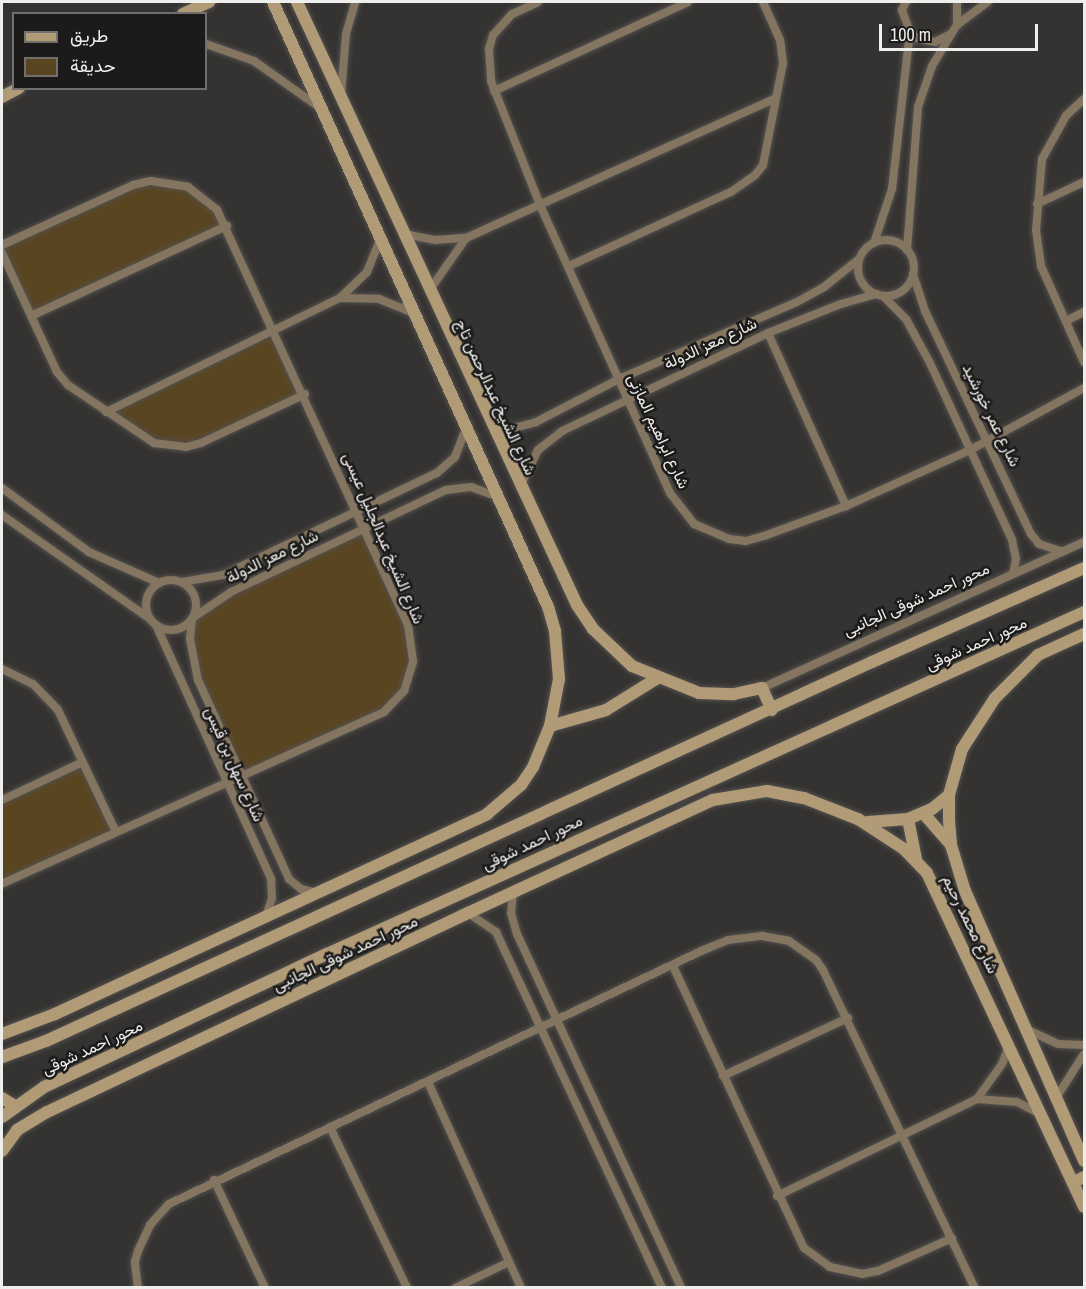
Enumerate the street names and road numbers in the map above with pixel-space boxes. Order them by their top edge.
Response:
street label: شارع معز الدولة [661,313,759,373]
street label: شارع الشيخ عبدالرحمن تاج [451,316,541,478]
street label: شارع عمر خورشيد [959,360,1025,470]
street label: شارع ابراهيم المازنى [624,370,694,492]
street label: شارع الشيخ عبدالجليل عيسى [339,449,429,627]
street label: شارع معز الدولة [223,525,321,587]
street label: محور احمد شوقى الجانبى [840,558,992,640]
street label: محور احمد شوقى [922,612,1030,674]
street label: شارع سهل بن قيس [201,704,269,824]
street label: محور احمد شوقى [479,810,585,874]
street label: شارع محمد رحيم [939,871,1003,977]
street label: محور احمد شوقى الجانبى [269,911,421,995]
street label: محور احمد شوقى [39,1015,145,1079]

